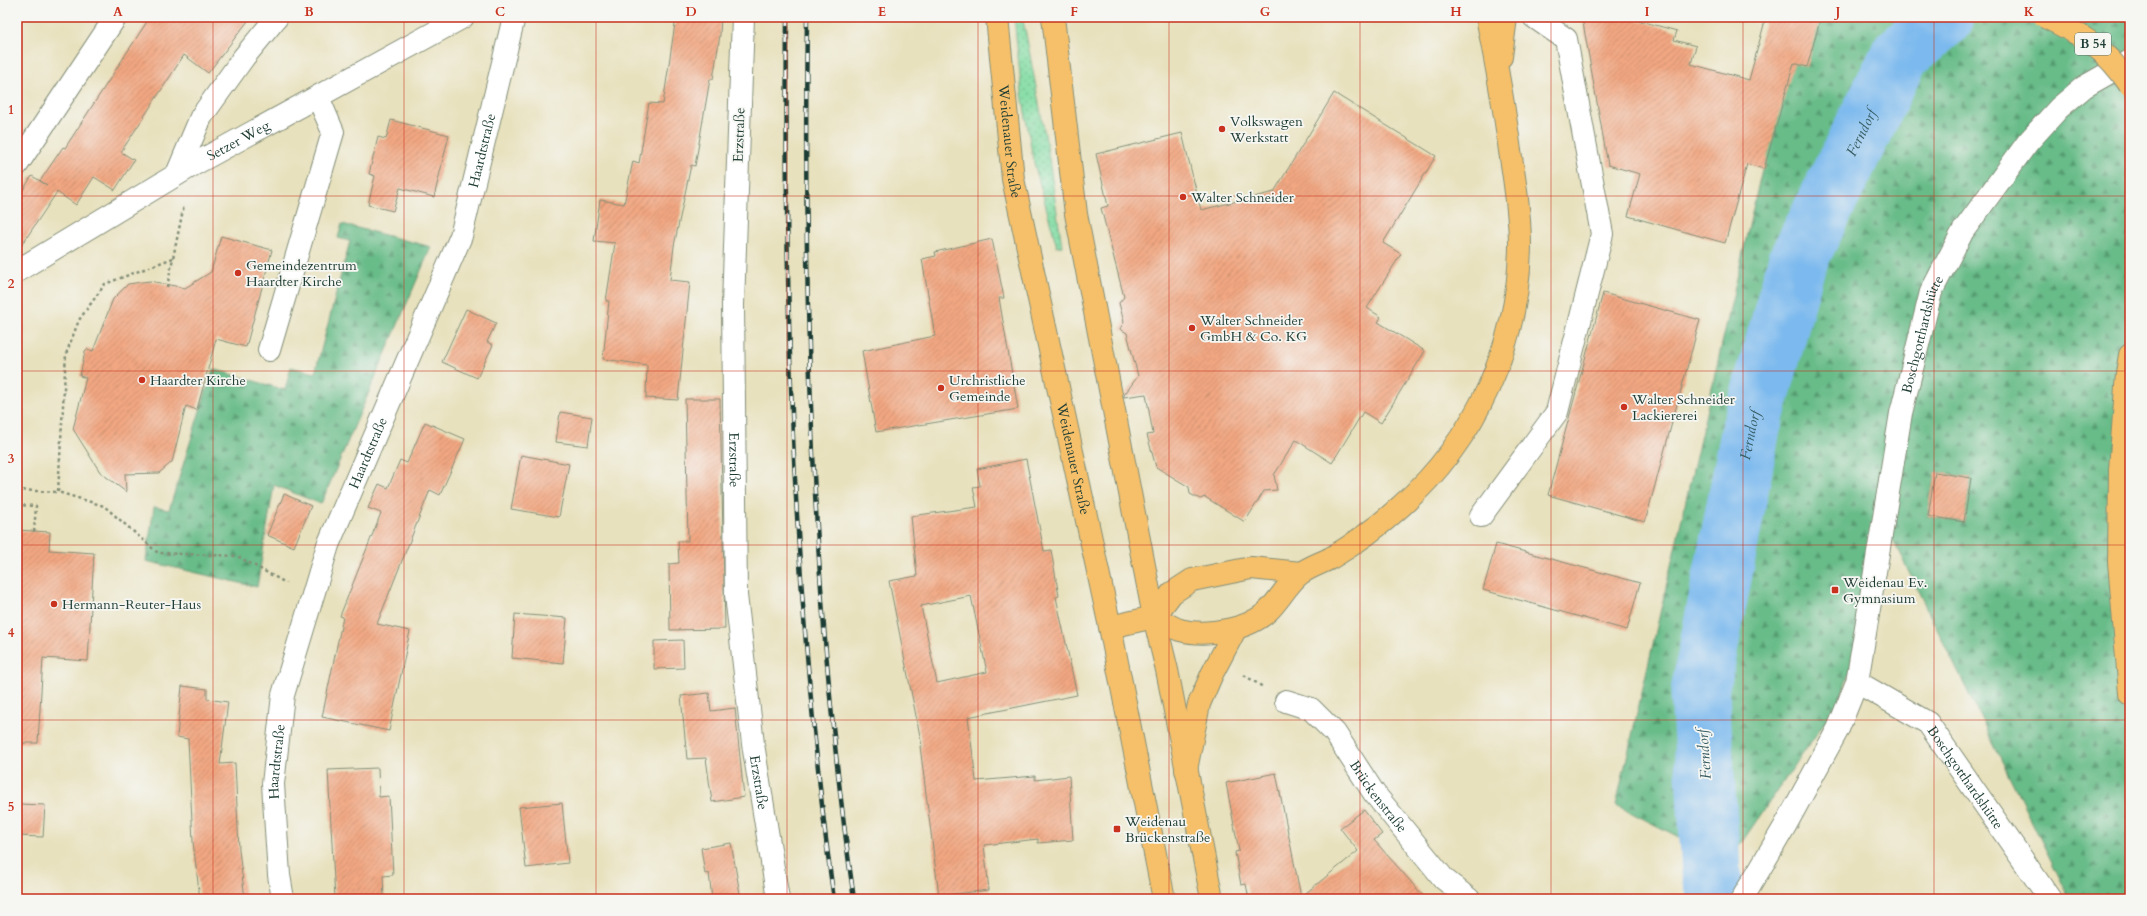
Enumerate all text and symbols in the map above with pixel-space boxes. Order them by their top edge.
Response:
text: A [113,3,123,21]
text: B [304,3,314,21]
text: C [495,3,505,21]
text: D [685,3,697,21]
text: E [878,3,886,21]
text: F [1070,3,1078,21]
text: G [1260,3,1271,21]
text: H [1450,3,1462,21]
text: I [1644,3,1650,21]
text: J [1834,3,1841,21]
text: K [2024,3,2035,21]
road number: B 54 [2075,33,2111,55]
street label: Weidenauer Straße [994,83,1026,200]
text: 1 [8,101,14,119]
water label: Ferndorf [1841,102,1883,159]
street label: Erzstraße [729,107,749,163]
street label: Haardtstraße [464,111,500,190]
place label: Volkswagen Werkstatt [1229,112,1303,147]
street label: Setzer Weg [203,115,273,165]
marker: Volkswagen Werkstatt [1217,124,1227,134]
place label: Walter Schneider [1190,188,1295,207]
marker: Walter Schneider [1178,192,1188,202]
place label: Gemeindezentrum Haardter Kirche [246,256,357,291]
marker: Gemeindezentrum Haardter Kirche [233,268,243,278]
street label: Boschgotthardshütte [1897,272,1948,395]
text: 2 [8,275,15,293]
place label: Walter Schneider GmbH & Co. KG [1199,311,1307,346]
marker: Walter Schneider GmbH & Co. KG [1187,323,1197,333]
place label: Haardter Kirche [150,371,246,390]
place label: Urchristliche Gemeinde [949,371,1026,406]
marker: Haardter Kirche [137,375,147,385]
marker: Urchristliche Gemeinde [936,383,946,393]
place label: Walter Schneider Lackiererei [1631,390,1736,425]
street label: Weidenauer Straße [1052,400,1095,516]
marker: Walter Schneider Lackiererei [1619,402,1629,412]
water label: Ferndorf [1735,405,1766,461]
street label: Haardtstraße [344,414,391,491]
street label: Erzstraße [725,432,744,487]
text: 3 [8,450,15,468]
place label: Weidenau Ev. Gymnasium [1842,573,1927,608]
marker: Weidenau Ev. Gymnasium [1830,585,1840,595]
place label: Hermann-Reuter-Haus [62,595,202,614]
marker: Hermann-Reuter-Haus [49,599,59,609]
text: 4 [8,624,15,642]
street label: Boschgotthardshütte [1923,722,2008,833]
street label: Haardtstraße [263,723,289,800]
water label: Ferndorf [1692,725,1716,780]
street label: Erzstraße [745,754,773,811]
street label: Brückenstraße [1346,756,1412,836]
text: 5 [8,798,14,816]
place label: Weidenau Brückenstraße [1124,812,1210,847]
marker: Weidenau Brückenstraße [1112,824,1122,834]

